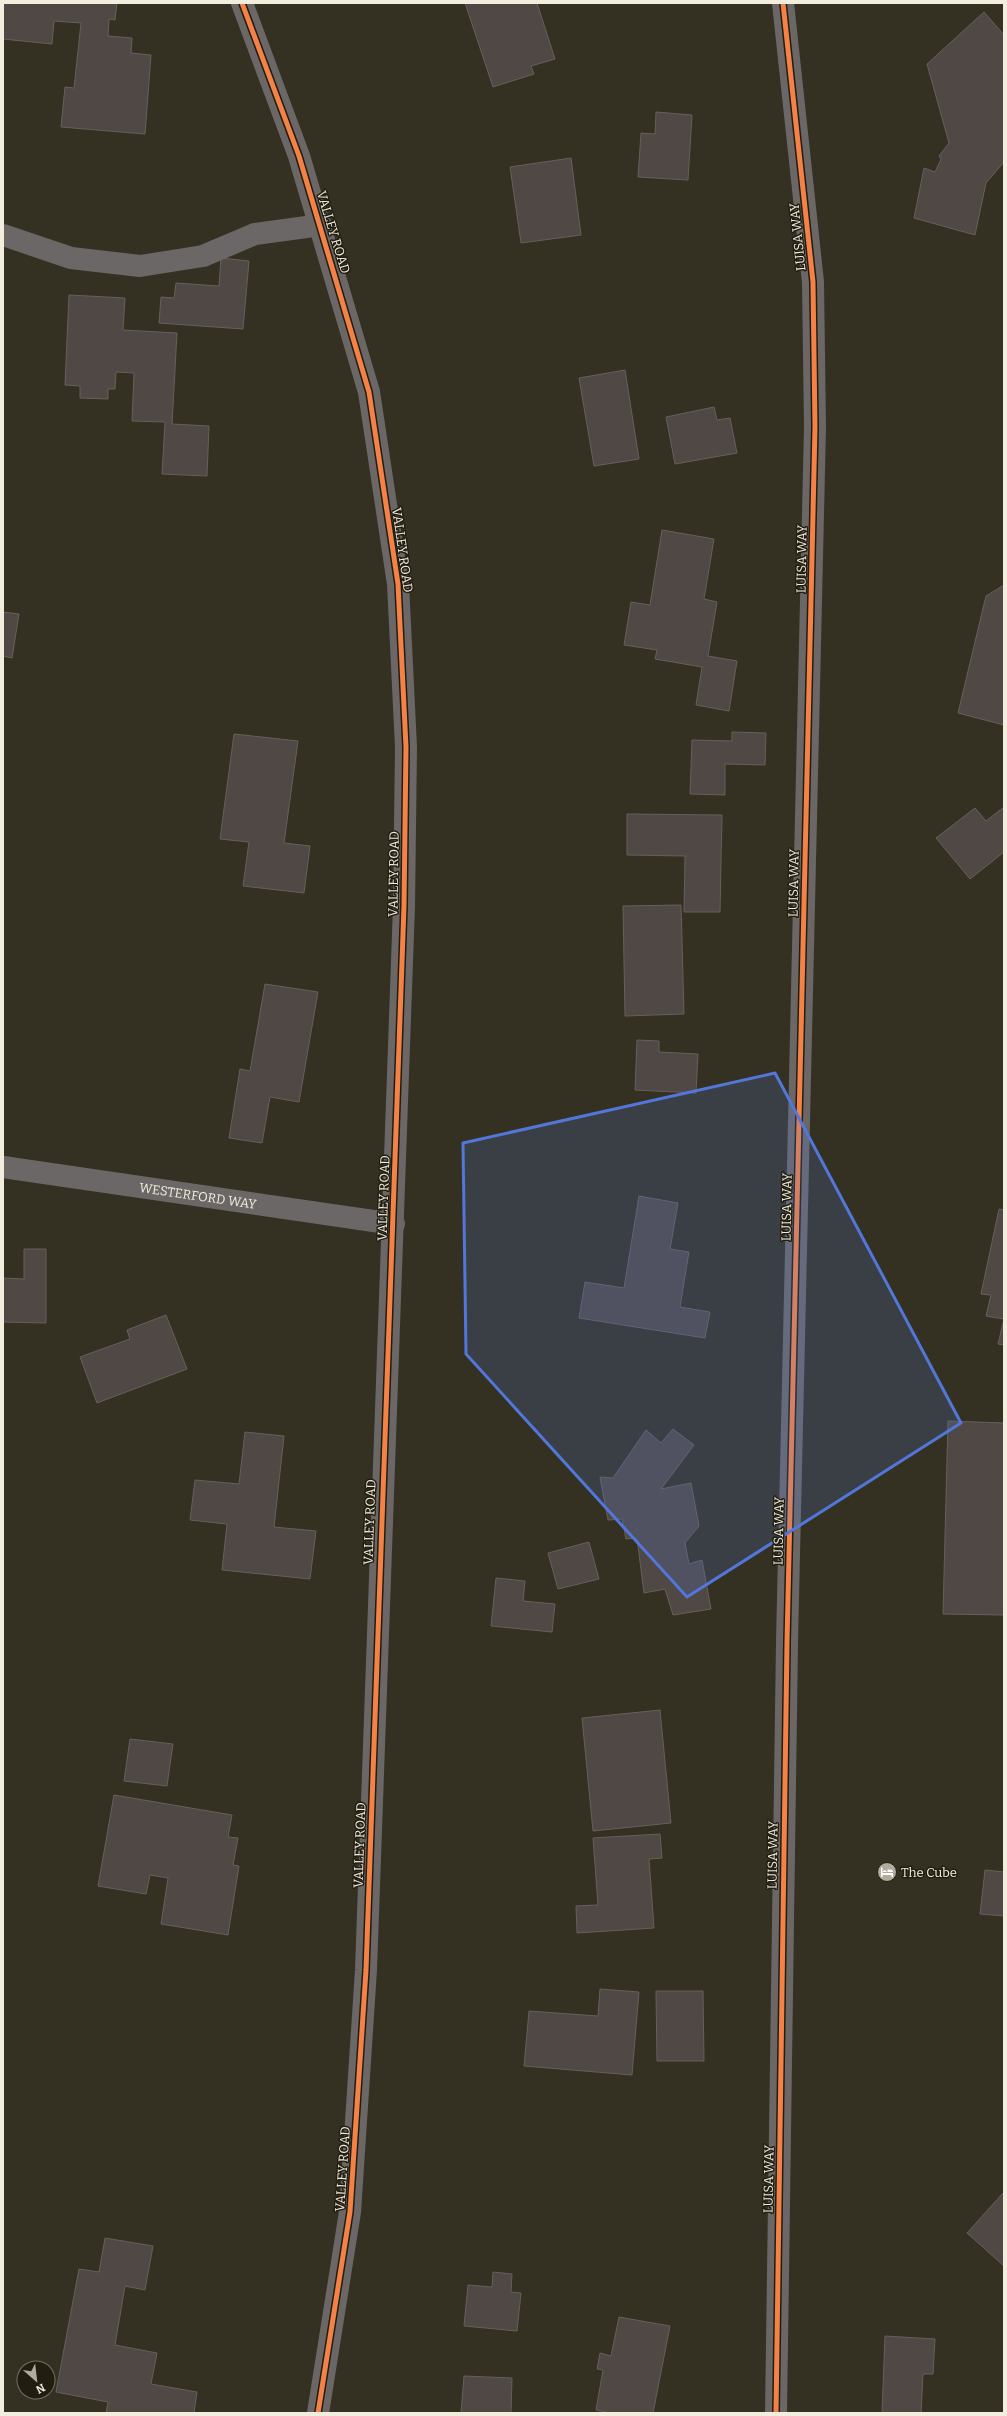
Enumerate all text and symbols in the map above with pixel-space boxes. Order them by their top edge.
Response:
street label: VALLEY ROAD [314,189,353,275]
street label: LUISA WAY [786,202,809,272]
street label: VALLEY ROAD [389,507,416,594]
street label: LUISA WAY [793,524,810,593]
street label: VALLEY ROAD [385,831,402,917]
street label: LUISA WAY [785,848,802,917]
street label: VALLEY ROAD [375,1155,392,1241]
street label: LUISA WAY [778,1172,795,1241]
street label: WESTERFORD WAY [138,1180,258,1212]
street label: VALLEY ROAD [361,1479,378,1565]
street label: LUISA WAY [770,1496,787,1565]
street label: VALLEY ROAD [351,1802,368,1888]
street label: LUISA WAY [764,1820,781,1889]
hotel icon: The Cube [876,1861,898,1883]
place label: The Cube [901,1865,957,1880]
street label: VALLEY ROAD [332,2126,353,2212]
street label: LUISA WAY [760,2144,777,2213]
north arrow [16,2360,56,2400]
text: N [33,2381,47,2396]

